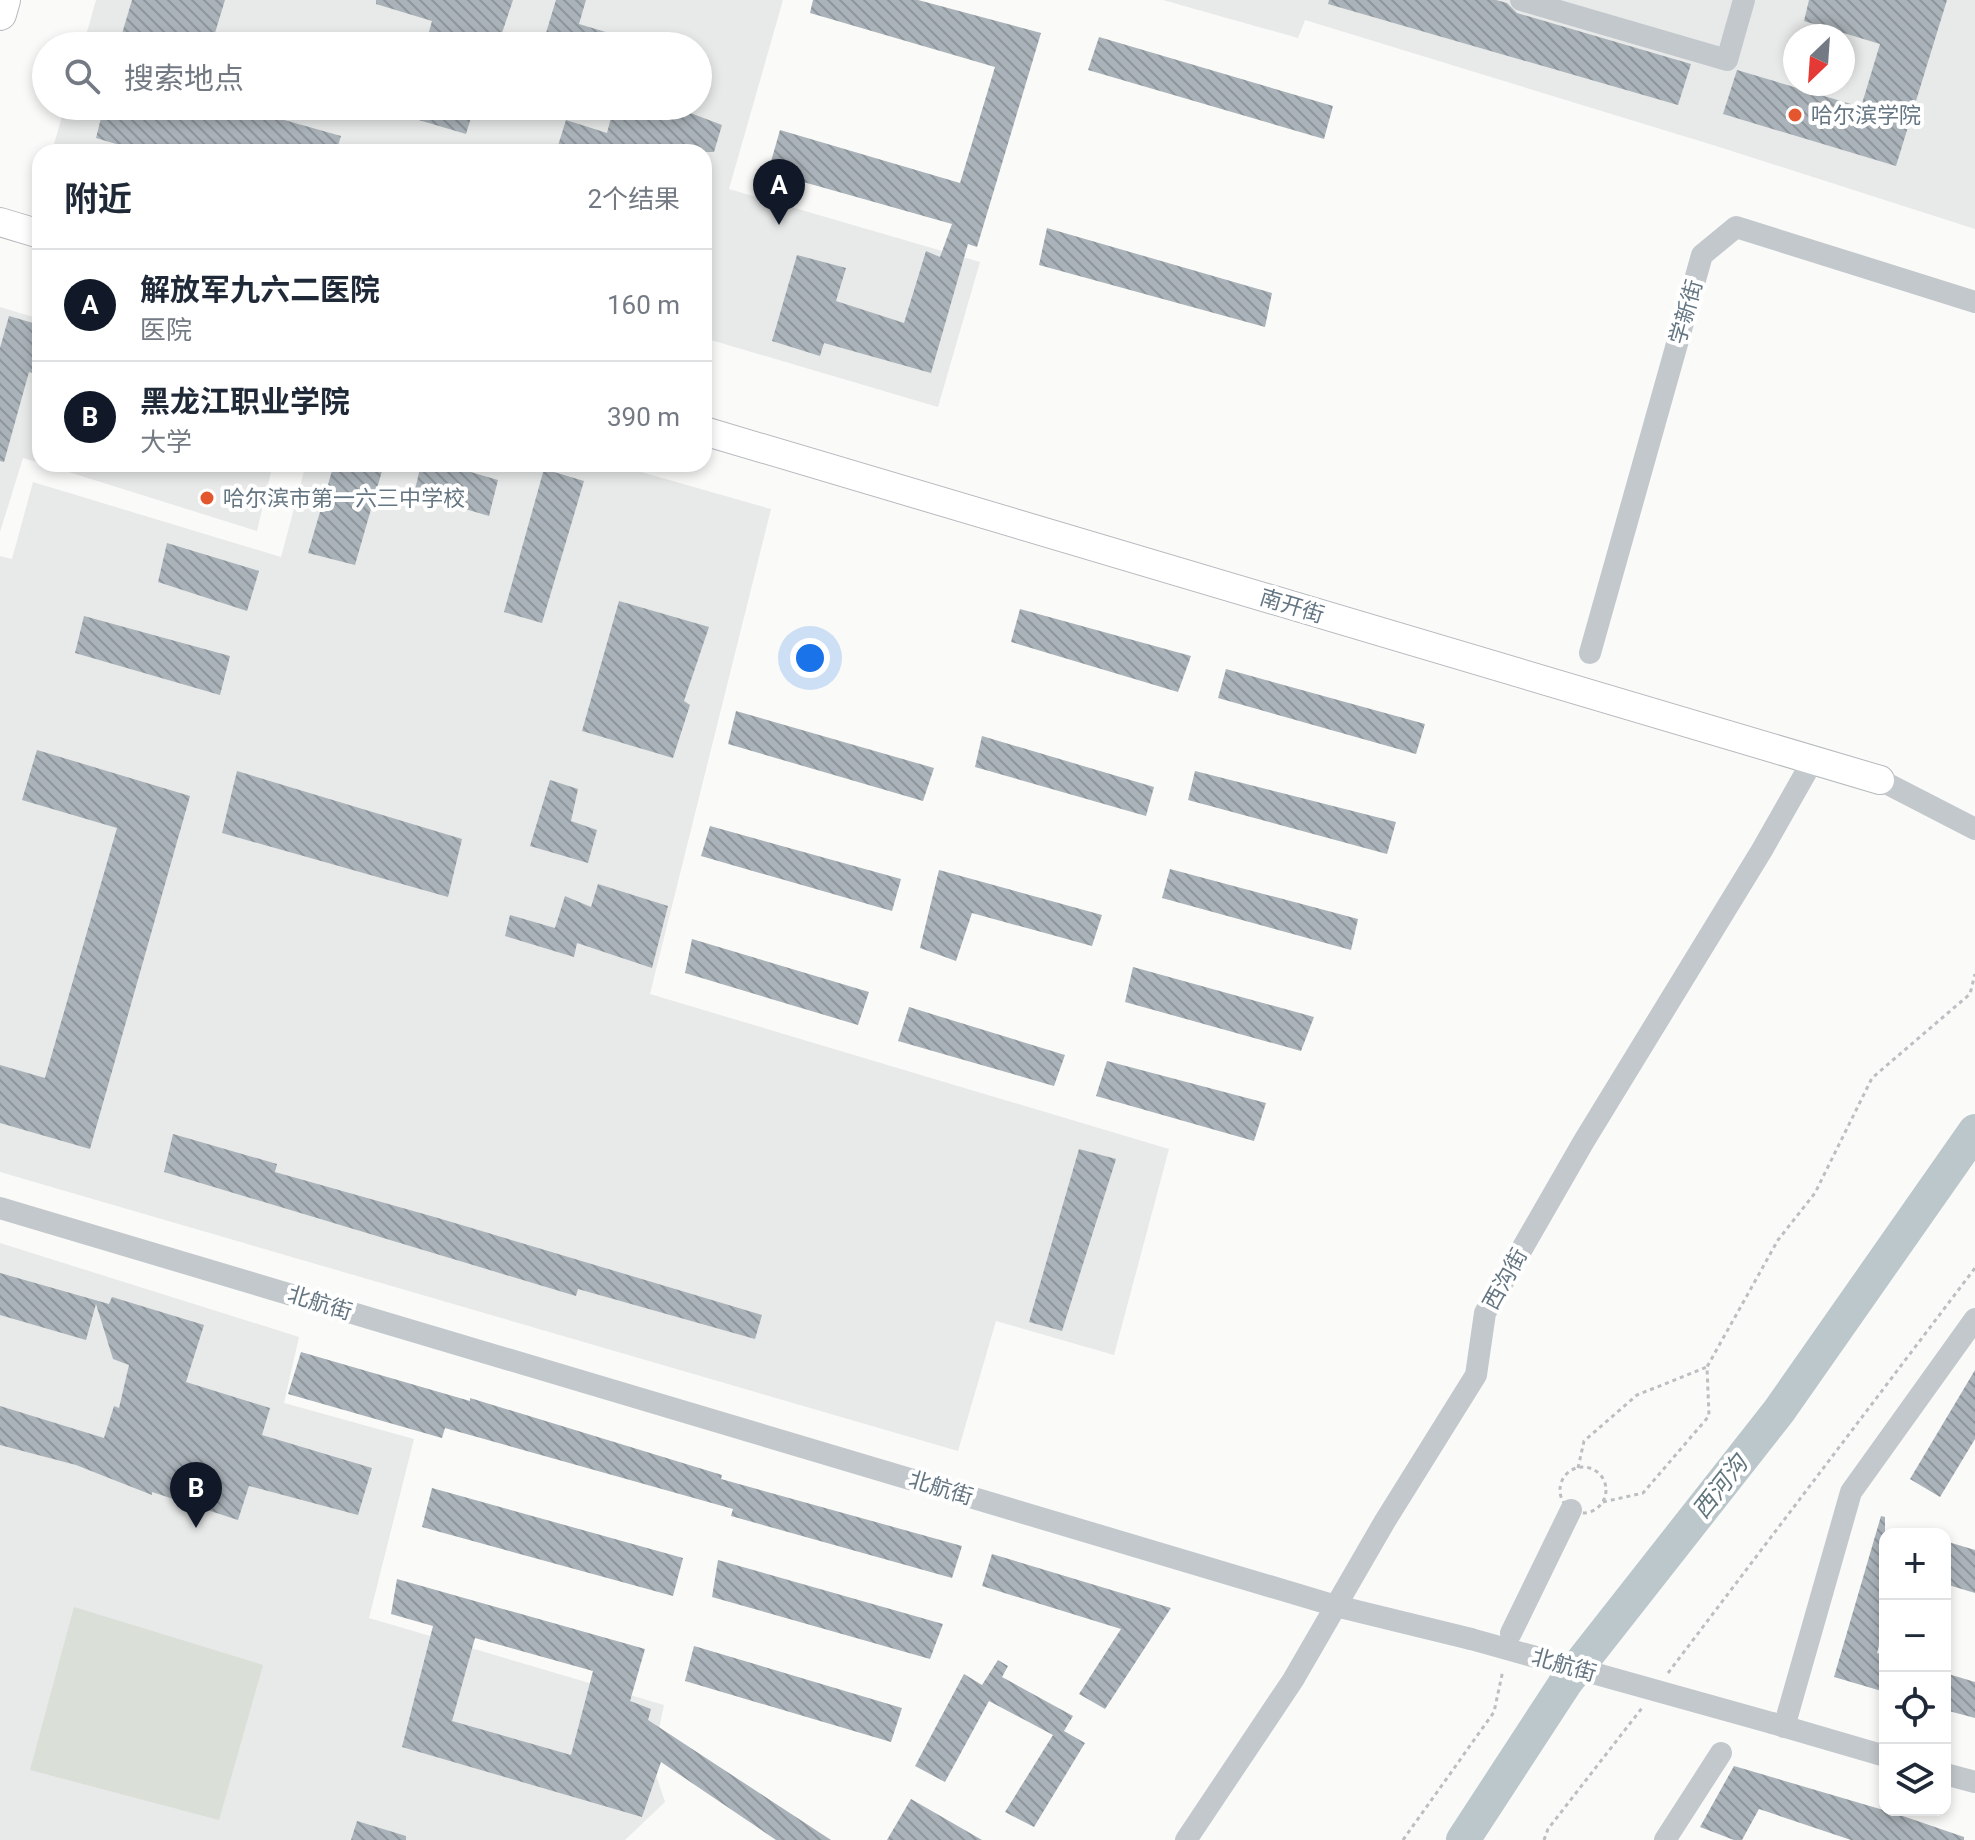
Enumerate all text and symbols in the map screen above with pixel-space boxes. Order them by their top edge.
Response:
north arrow [1783,24,1855,96]
search box [32,32,712,120]
icon: search [60,54,104,98]
text: 搜索地点 [124,61,244,96]
place label: 哈尔滨学院 [1811,103,1921,128]
marker: 哈尔滨学院 [1786,106,1804,124]
pin: A [753,159,805,225]
text: 附近 [64,179,132,219]
text: 2个结果 [587,184,680,214]
text: 解放军九六二医院 [140,272,380,307]
street label: 学新街 [1665,277,1707,347]
text: A [81,290,99,320]
text: 160 m [607,290,680,320]
text: 医院 [140,315,192,345]
text: 黑龙江职业学院 [140,384,350,419]
text: B [82,402,98,432]
text: 390 m [607,402,680,432]
text: 大学 [140,427,192,457]
place label: 哈尔滨市第一六三中学校 [223,486,465,511]
marker: 哈尔滨市第一六三中学校 [198,489,216,507]
street label: 南开街 [1257,584,1327,628]
your location [790,638,830,678]
street label: 西沟街 [1478,1244,1532,1314]
street label: 北航街 [285,1281,355,1325]
water label: 西河沟 [1687,1448,1755,1524]
pin: B [170,1462,222,1528]
street label: 北航街 [906,1466,976,1510]
map controls [1879,1528,1951,1816]
button: + [1879,1528,1951,1600]
button: − [1879,1600,1951,1672]
street label: 北航街 [1529,1644,1599,1686]
button: locate [1879,1672,1951,1744]
button: layers [1879,1744,1951,1816]

